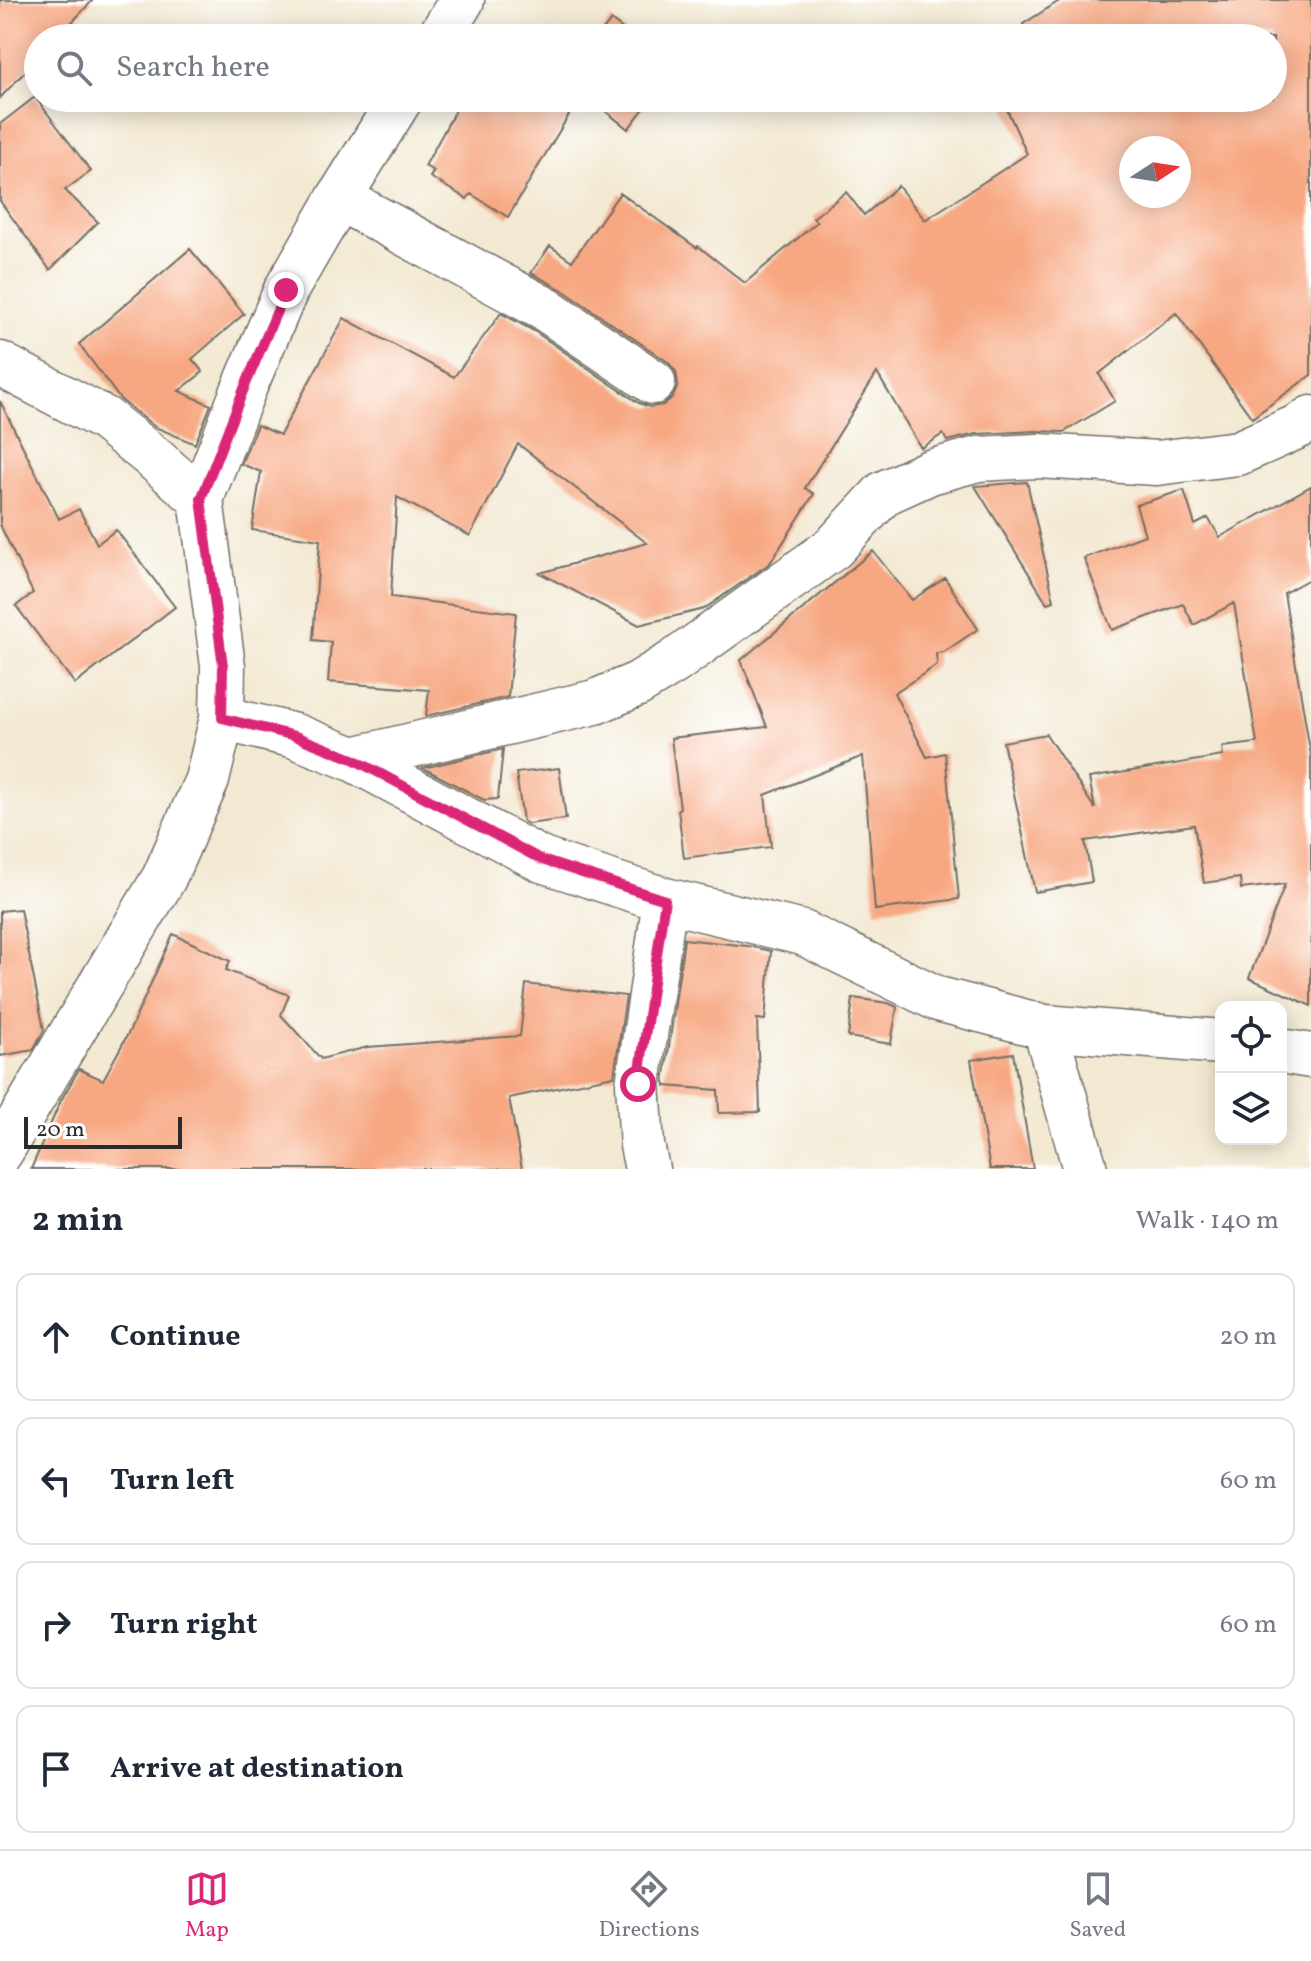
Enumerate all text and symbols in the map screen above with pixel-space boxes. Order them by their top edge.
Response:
search box [24,24,1287,112]
icon: search [52,46,96,90]
text: Search here [116,47,270,89]
north arrow [1119,136,1191,208]
route end [268,272,304,308]
map controls [1215,1001,1287,1145]
button: locate [1215,1001,1287,1073]
route start [620,1066,656,1102]
button: layers [1215,1073,1287,1145]
scale bar [24,1113,182,1149]
text: 20 m [36,1115,85,1146]
text: 2 min [32,1198,124,1245]
text: Walk · 140 m [1135,1203,1279,1239]
icon: ahead [34,1315,78,1359]
text: Continue [110,1316,241,1358]
text: 20 m [1219,1319,1277,1355]
icon: left [34,1459,78,1503]
text: Turn left [110,1460,234,1502]
text: 60 m [1220,1463,1277,1499]
icon: right [34,1603,78,1647]
text: Turn right [110,1604,258,1646]
text: 60 m [1220,1607,1277,1643]
icon: arrive [34,1747,78,1791]
text: Arrive at destination [110,1748,404,1790]
tab: Map [185,1867,229,1946]
tab: Directions [599,1867,700,1946]
tab: Saved [1069,1867,1126,1946]

